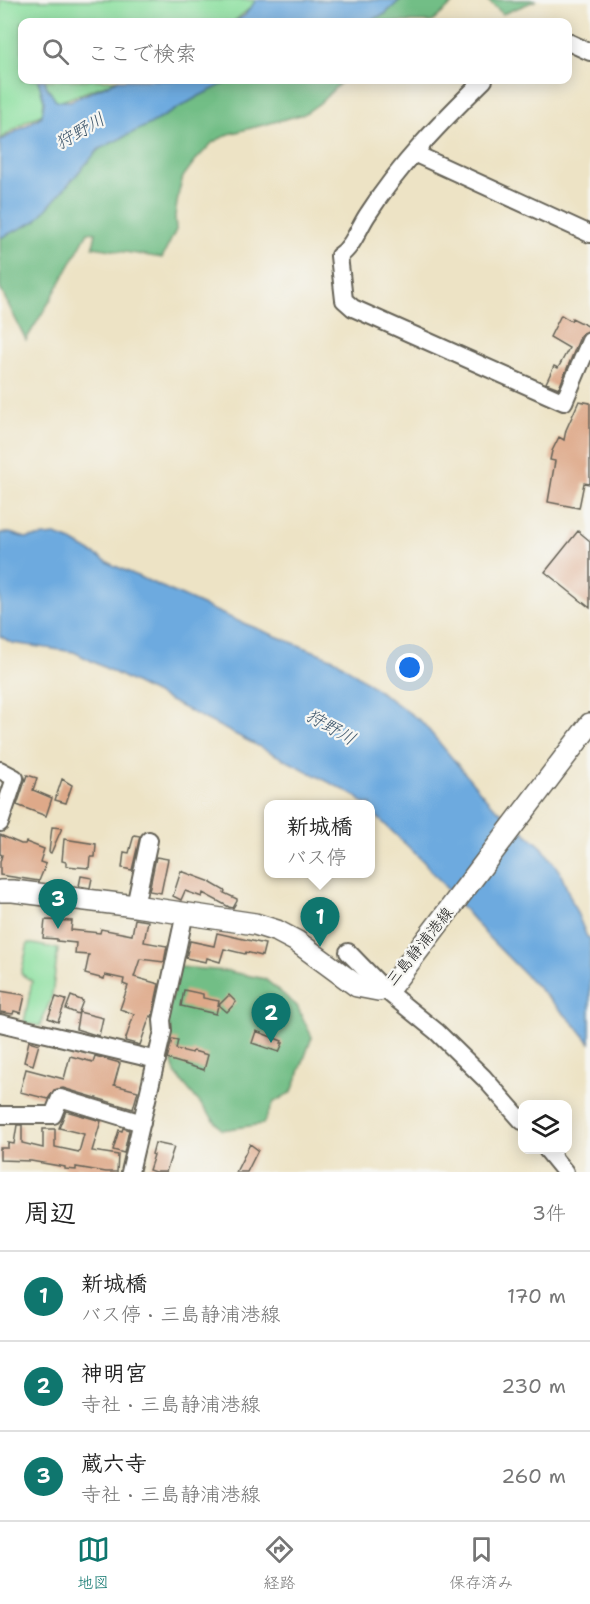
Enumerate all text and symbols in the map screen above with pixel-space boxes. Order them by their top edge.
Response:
search box [18,18,572,84]
icon: search [39,35,72,68]
text: ここで検索 [87,39,197,68]
water label: 狩野川 [51,107,109,155]
your location [395,653,424,682]
water label: 狩野川 [302,703,360,751]
popup [264,800,375,878]
text: 新城橋 [286,812,353,841]
text: バス停 [286,844,346,870]
pin: 3 [38,880,78,929]
pin: 1 [300,898,340,947]
street label: 三島静浦港線 [381,902,458,990]
pin: 2 [252,994,290,1043]
map controls [518,1100,572,1154]
button: layers [518,1100,572,1154]
text: 周辺 [24,1195,76,1230]
text: 3件 [532,1200,566,1226]
text: 新城橋 [81,1269,147,1298]
text: 1 [39,1283,48,1309]
text: 170 m [507,1283,566,1309]
text: バス停 · 三島静浦港線 [81,1301,280,1327]
text: 神明宮 [81,1359,147,1388]
text: 2 [37,1373,51,1399]
text: 230 m [501,1373,566,1399]
text: 寺社 · 三島静浦港線 [81,1391,260,1417]
text: 蔵六寺 [81,1449,147,1478]
text: 3 [37,1463,51,1489]
text: 260 m [501,1463,566,1489]
text: 寺社 · 三島静浦港線 [81,1481,260,1507]
tab: 地図 [77,1533,110,1593]
tab: 経路 [263,1533,296,1593]
tab: 保存済み [449,1533,513,1593]

